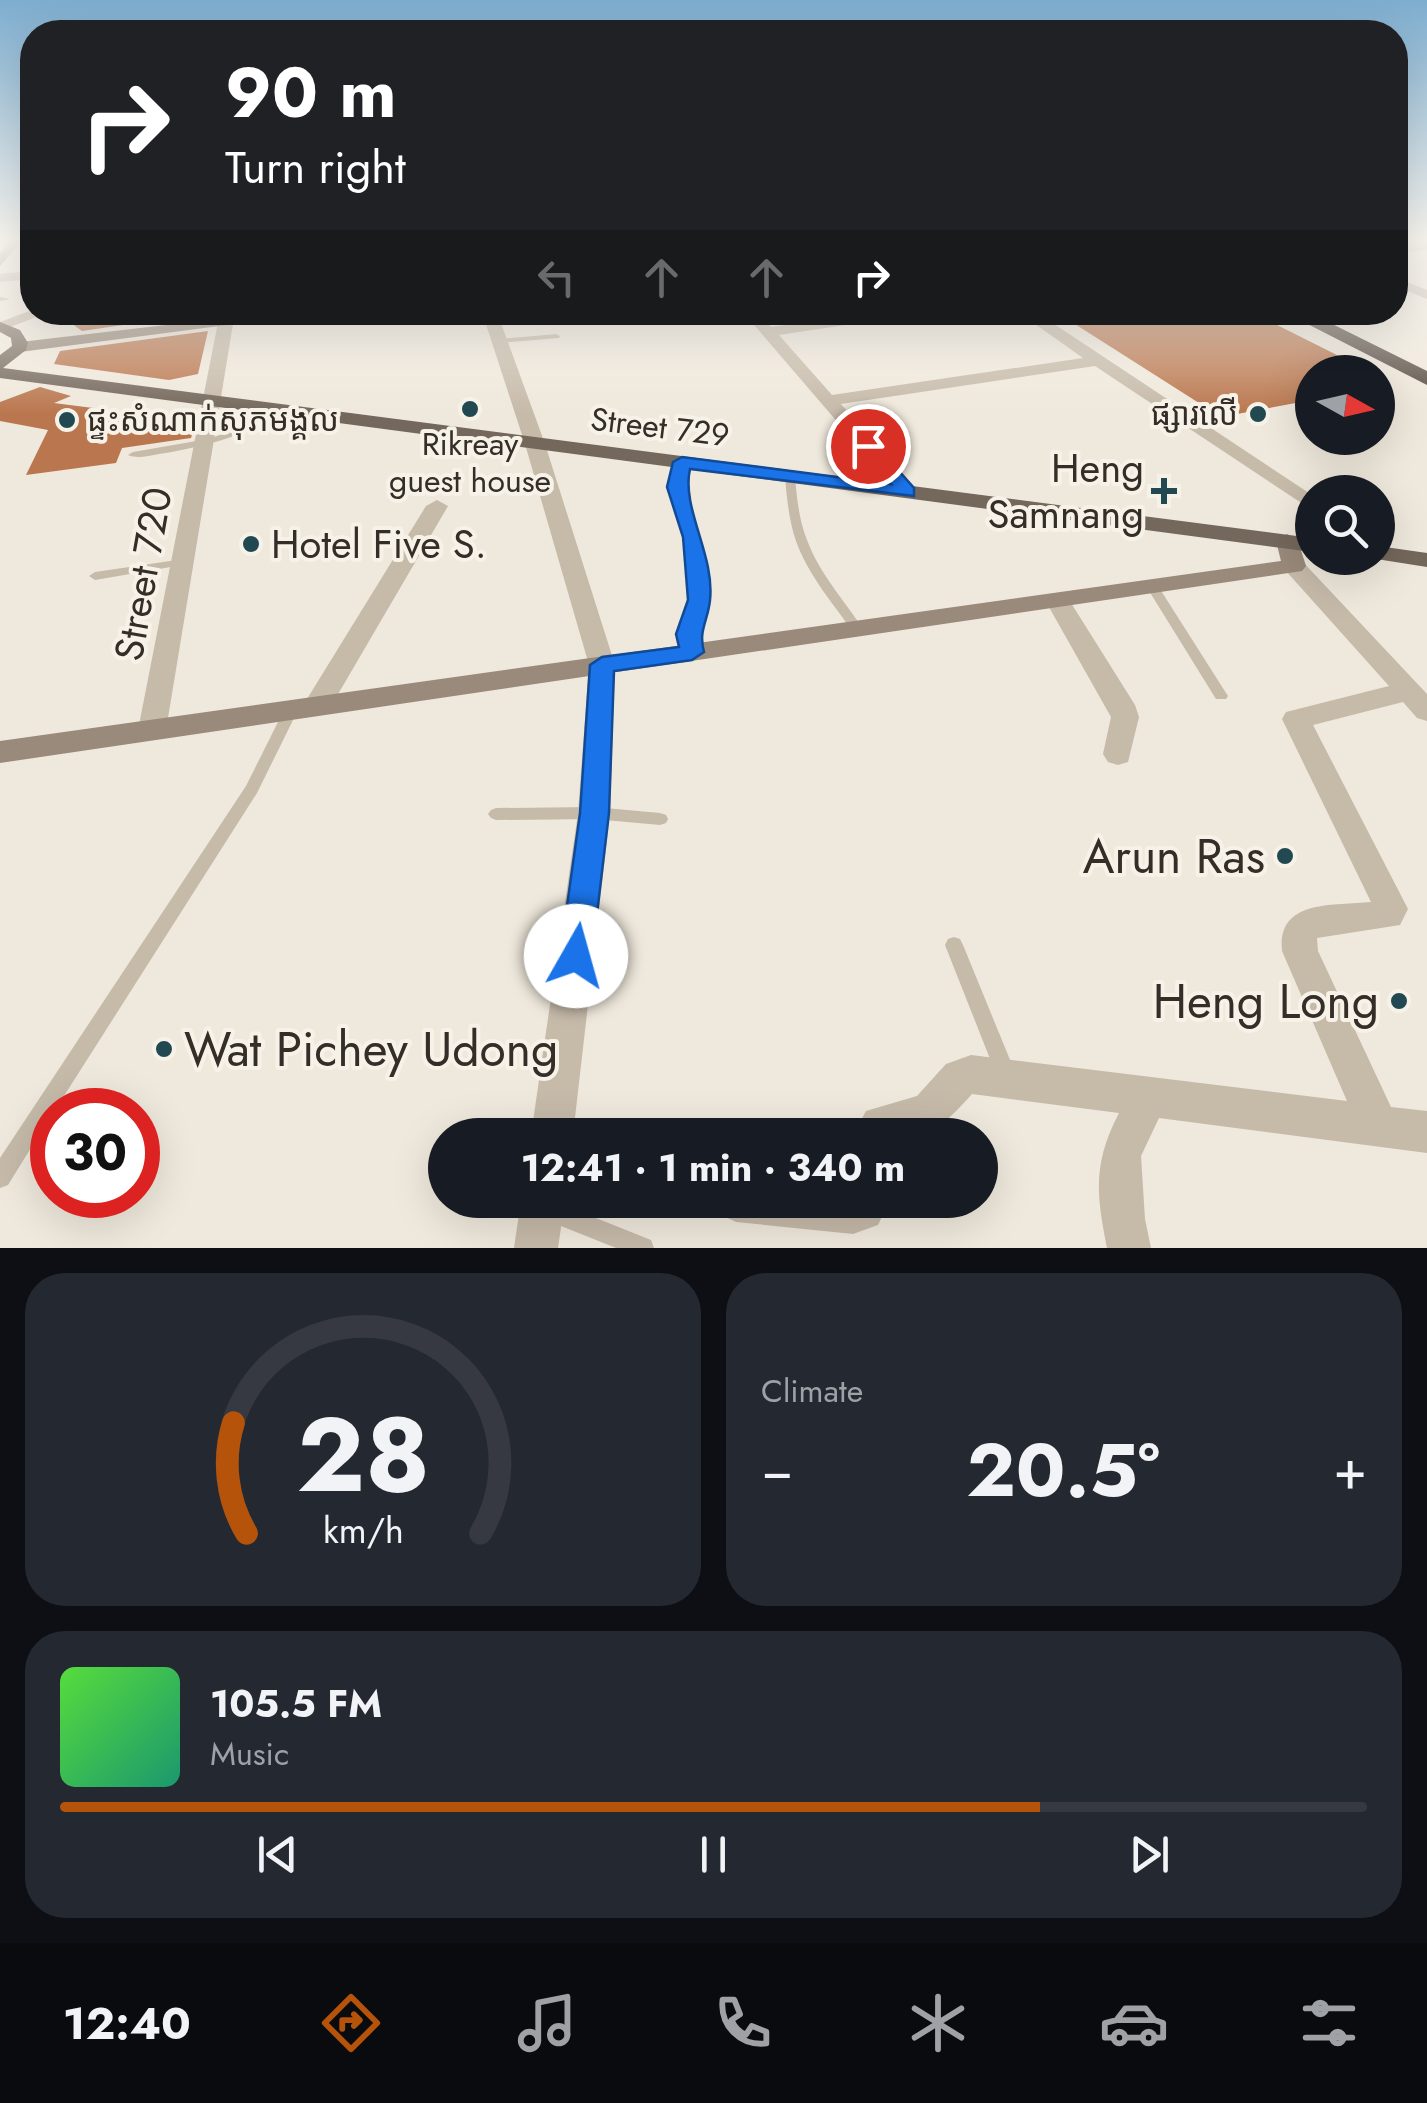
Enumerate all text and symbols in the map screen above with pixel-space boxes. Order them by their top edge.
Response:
text: 90 m [225,42,397,143]
icon: right [60,60,190,190]
text: Turn right [225,135,406,200]
icon: left [529,250,584,305]
icon: ahead [634,250,689,305]
icon: ahead [739,250,794,305]
icon: right [844,250,899,305]
north arrow [1295,355,1395,455]
map controls [1295,355,1395,575]
place label: ផ្សារលើ [1151,391,1238,437]
street label: Street 729 [588,396,732,458]
place label: ផ្ទះសំណាក់សុភមង្គល [87,397,339,443]
marker: Rikreay guest house [459,398,481,420]
marker: ផ្សារលើ [1247,403,1269,425]
pin [826,404,911,489]
marker: ផ្ទះសំណាក់សុភមង្គល [56,409,78,431]
icon: arrive [841,419,896,474]
place label: Rikreay guest house [389,421,551,504]
place label: Heng Samnang [988,439,1144,543]
button: search [1295,475,1395,575]
marker: Heng Samnang [1153,480,1175,502]
street label: Street 720 [99,483,187,665]
place label: Hotel Five S. [271,515,487,573]
marker: Hotel Five S. [240,533,262,555]
place label: Arun Ras [1083,822,1265,891]
marker: Arun Ras [1274,845,1296,867]
position arrow [524,904,628,1008]
place label: Heng Long [1153,967,1379,1036]
marker: Heng Long [1388,990,1410,1012]
place label: Wat Pichey Udong [184,1015,558,1084]
marker: Wat Pichey Udong [153,1038,175,1060]
speed limit sign: 30 [30,1088,160,1218]
text: 12:41 · 1 min · 340 m [521,1140,905,1195]
text: Climate [761,1368,863,1414]
text: 28 [296,1380,430,1530]
text: 20.5° [966,1416,1160,1524]
text: − [761,1430,793,1510]
text: + [1333,1430,1367,1510]
text: km/h [323,1505,403,1556]
text: 105.5 FM [210,1676,382,1731]
text: Music [210,1731,289,1777]
icon: previous [250,1827,305,1882]
icon: pause [686,1827,741,1882]
icon: next [1122,1827,1177,1882]
icon: directions [316,1988,386,2058]
icon: music [512,1988,582,2058]
icon: phone [708,1988,778,2058]
icon: climate [903,1988,973,2058]
icon: car [1099,1988,1169,2058]
icon: filters [1294,1988,1364,2058]
text: 12:40 [63,1991,191,2056]

